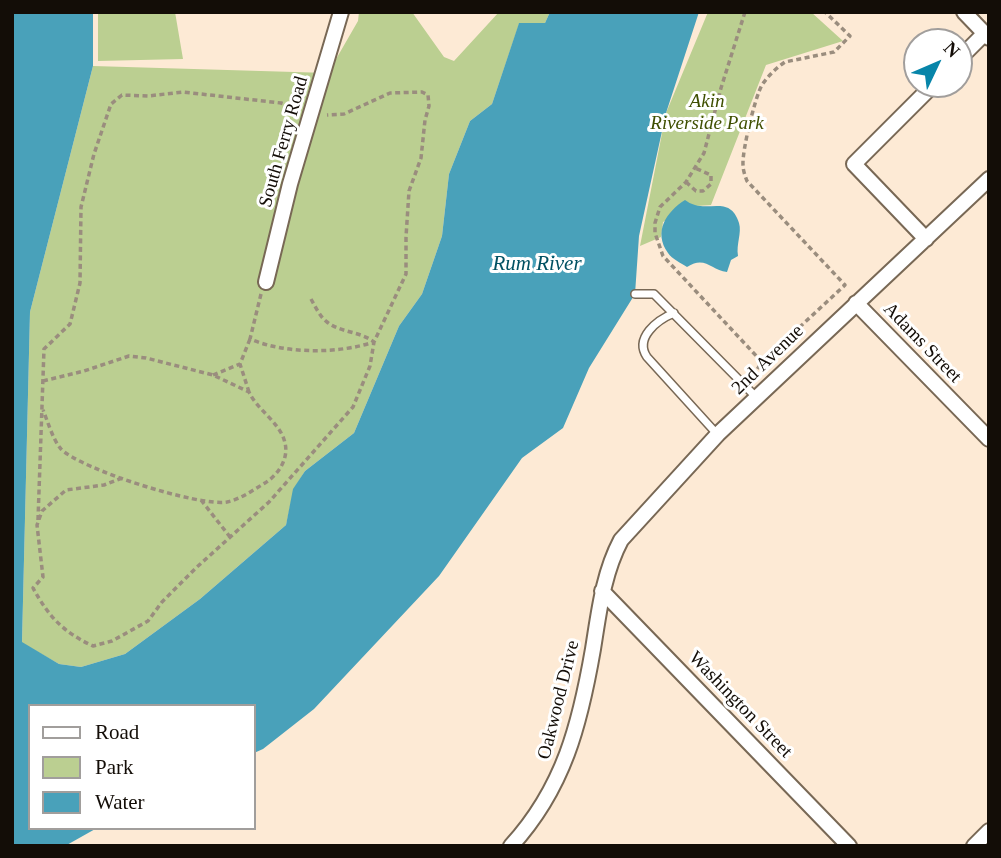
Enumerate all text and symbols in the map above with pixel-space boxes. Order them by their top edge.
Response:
north arrow [903,28,973,98]
text: N [940,37,964,62]
street label: South Ferry Road [254,74,314,210]
park label: Akin Riverside Park [650,91,764,135]
water label: Rum River [492,251,582,277]
street label: Adams Street [878,298,966,388]
street label: 2nd Avenue [727,320,809,400]
street label: Oakwood Drive [533,638,585,762]
street label: Washington Street [683,647,797,763]
legend [28,704,256,830]
text: Road [95,720,139,744]
text: Park [95,755,134,779]
text: Water [95,790,145,814]

